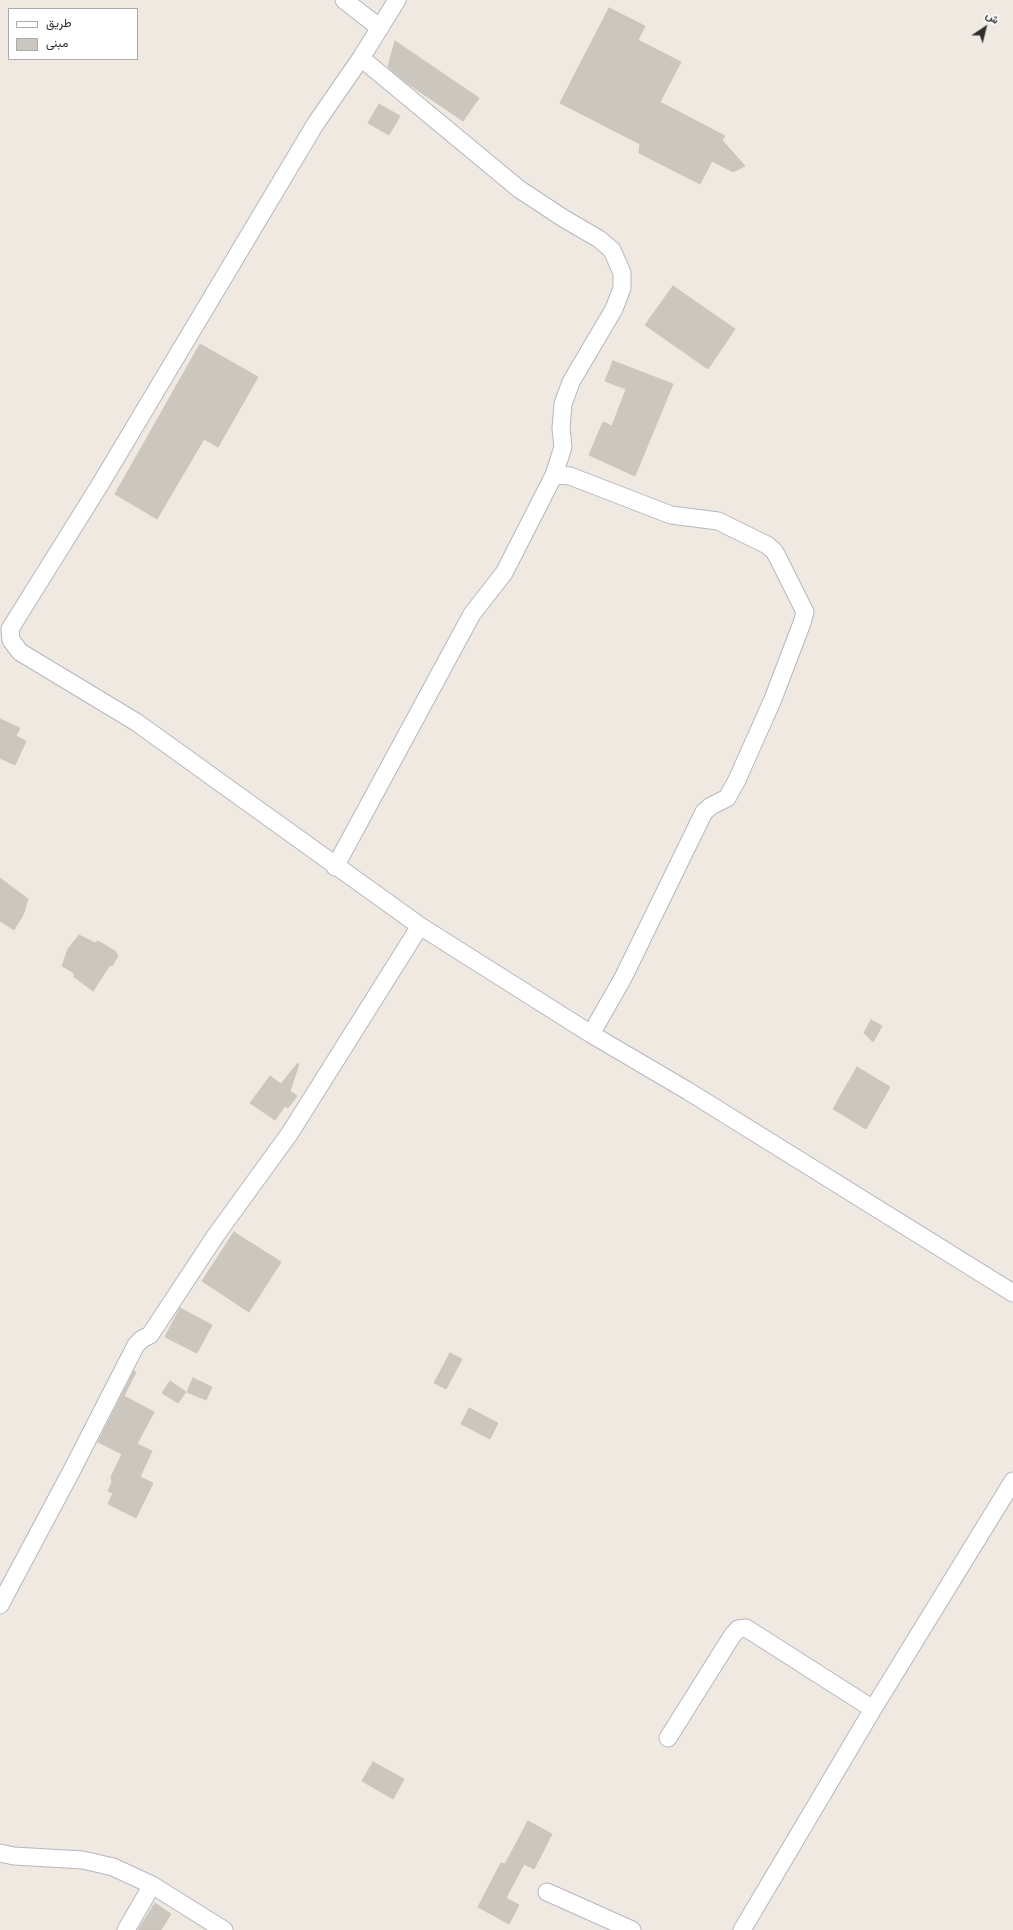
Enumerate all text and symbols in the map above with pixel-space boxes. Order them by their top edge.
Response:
legend [8,8,138,60]
north arrow [965,8,1005,48]
text: ش [983,9,1001,27]
text: طريق [46,16,71,31]
text: مبنى [46,36,68,51]

